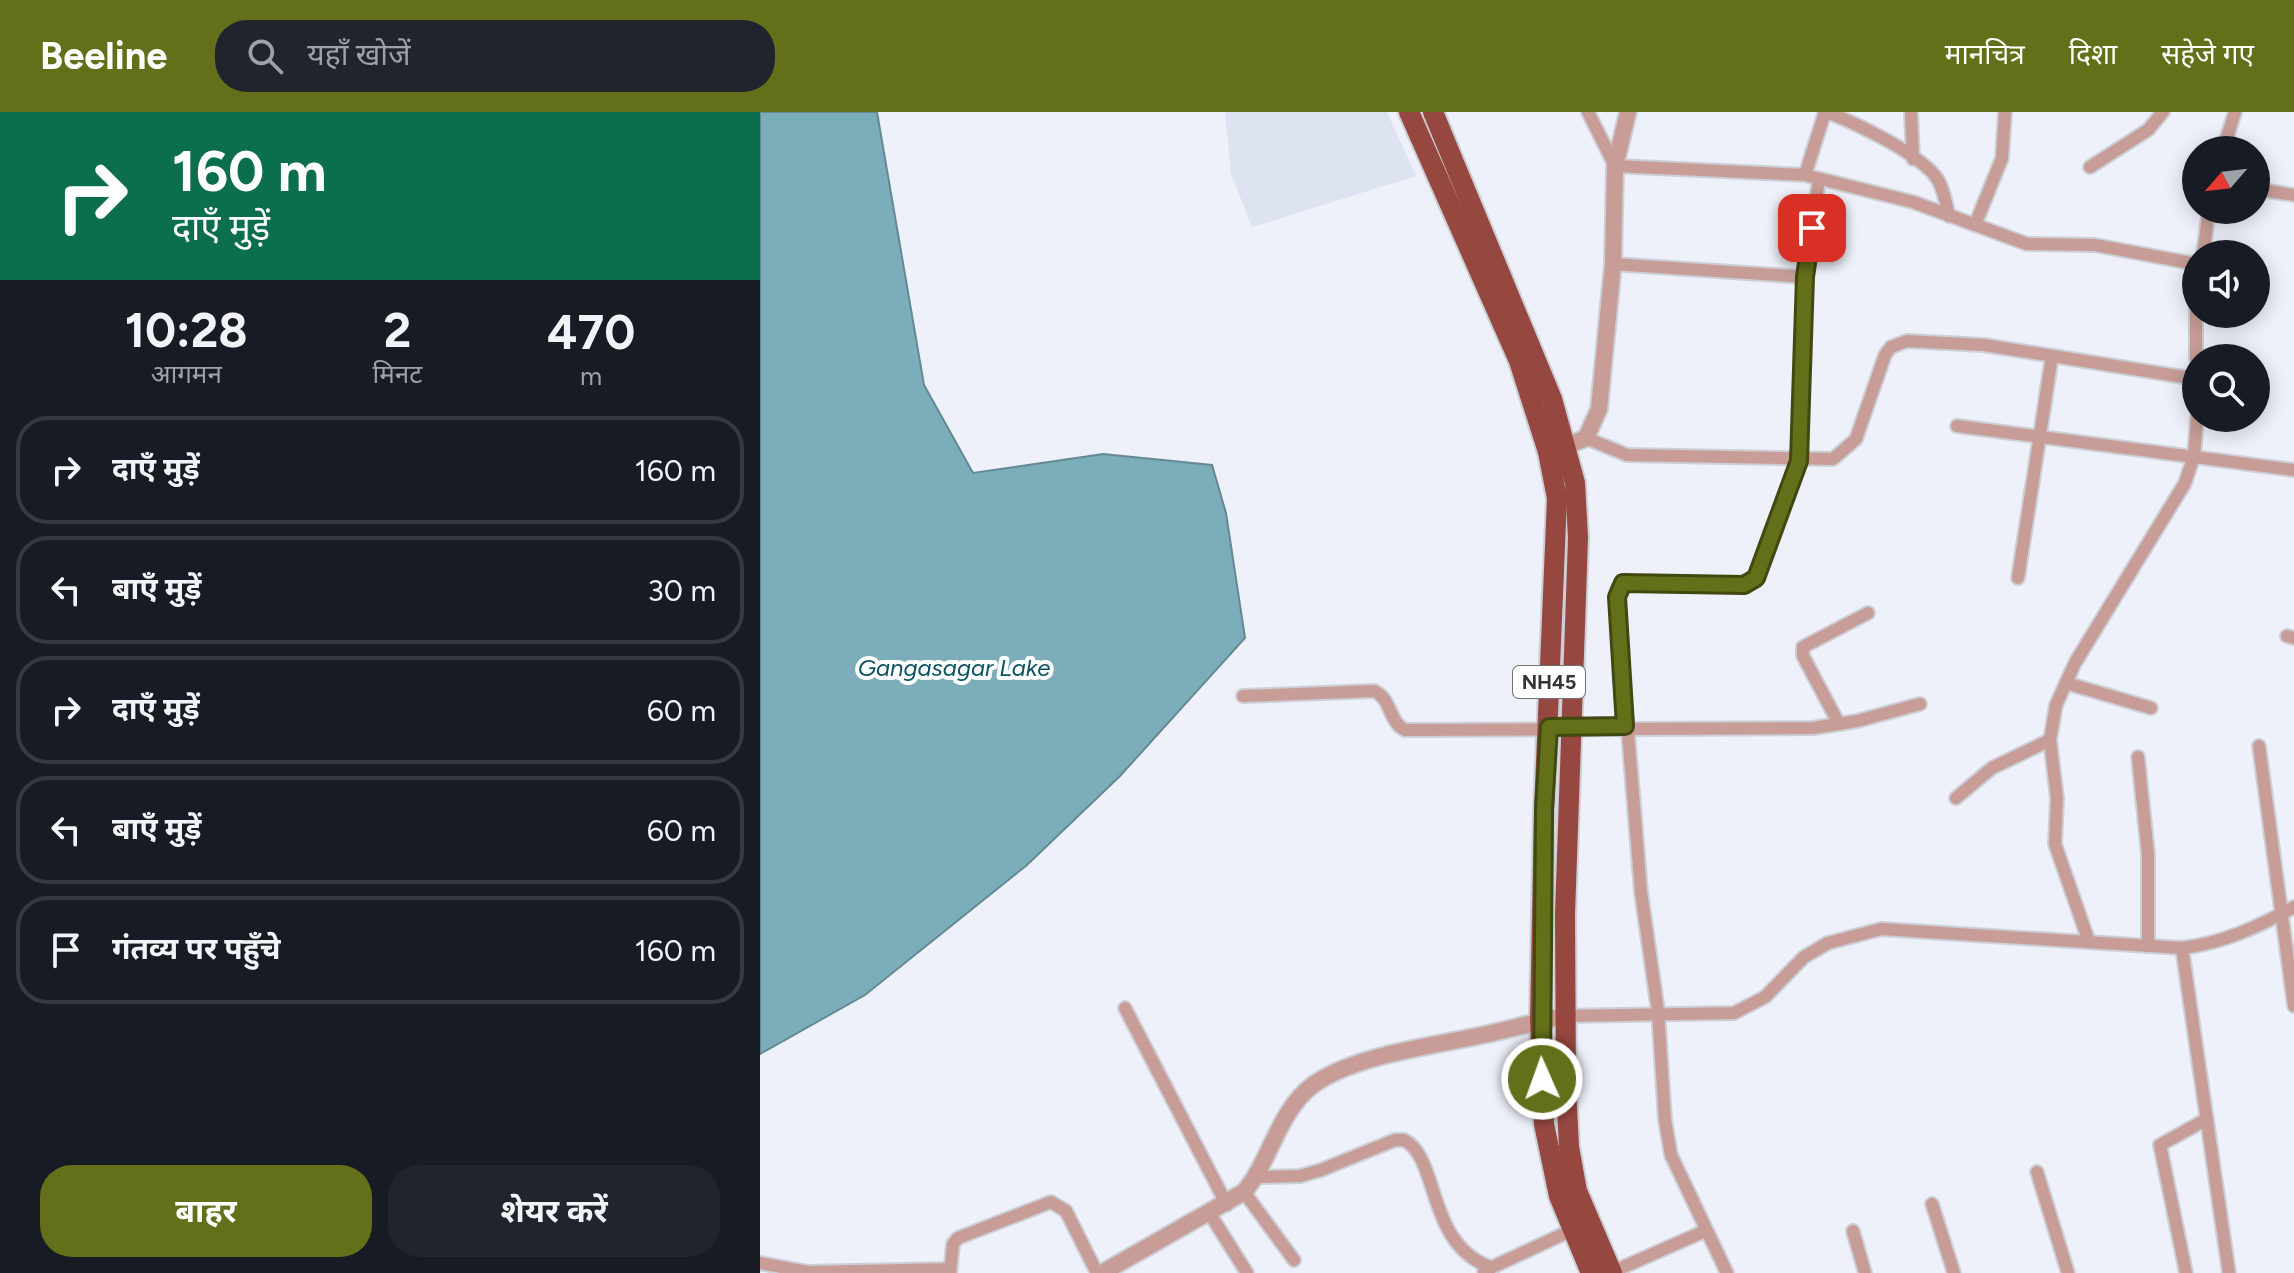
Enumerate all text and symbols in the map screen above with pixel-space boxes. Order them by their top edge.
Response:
search box [215,20,775,92]
text: Beeline [40,33,167,79]
icon: search [243,34,287,78]
text: यहाँ खोजें [307,36,410,73]
text: मानचित्र [1945,37,2025,71]
text: दिशा [2069,37,2117,71]
text: सहेजे गए [2161,37,2254,71]
north arrow [2182,136,2270,224]
map controls [2182,136,2270,432]
text: 160 m [172,138,327,205]
icon: right [40,144,144,248]
pin [1778,194,1846,262]
text: दाएँ मुड़ें [172,206,270,249]
icon: arrive [1790,206,1834,250]
button: sound [2182,240,2270,328]
text: 10:28 [125,301,248,359]
text: 2 [384,301,411,359]
text: 470 [547,303,635,361]
button: search [2182,344,2270,432]
text: आगमन [151,358,222,390]
text: मिनट [372,358,422,390]
text: m [580,360,602,392]
icon: right [44,448,88,492]
text: दाएँ मुड़ें [112,450,200,487]
text: 160 m [634,452,716,489]
icon: left [44,568,88,612]
text: बाएँ मुड़ें [112,570,201,607]
text: 30 m [648,572,716,609]
water label: Gangasagar Lake [858,653,1050,682]
road number: NH45 [1513,666,1585,698]
icon: right [44,688,88,732]
text: दाएँ मुड़ें [112,690,200,727]
text: 60 m [647,692,716,729]
icon: left [44,808,88,852]
text: बाएँ मुड़ें [112,810,201,847]
text: 60 m [647,812,716,849]
icon: arrive [44,928,88,972]
text: गंतव्य पर पहुँचे [112,930,281,967]
text: 160 m [634,932,716,969]
position arrow [1500,1037,1584,1121]
button: बाहर [40,1165,372,1257]
button: शेयर करें [388,1165,720,1257]

